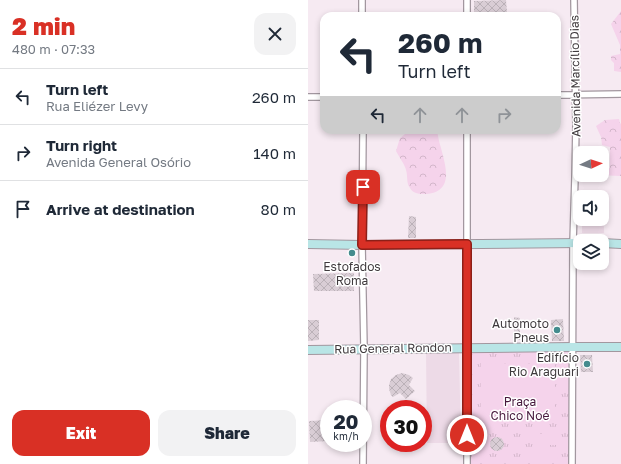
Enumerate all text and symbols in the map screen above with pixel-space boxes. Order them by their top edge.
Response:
text: 2 min [12,11,75,40]
button: close [254,13,296,55]
street label: Avenida Marcílio Dias [566,15,584,137]
text: 260 m [398,26,483,59]
icon: left [332,28,384,80]
text: 480 m · 07:33 [12,41,95,57]
text: Turn left [398,60,471,82]
text: Turn left [46,80,108,98]
icon: left [12,86,34,108]
text: 260 m [252,88,296,106]
text: Rua Eliézer Levy [46,98,148,114]
icon: left [367,104,389,126]
icon: ahead [409,104,431,126]
icon: ahead [451,104,473,126]
icon: right [493,104,515,126]
text: Turn right [46,136,117,154]
icon: right [12,142,34,164]
text: 140 m [253,144,296,162]
north arrow [573,146,609,182]
map controls [573,146,609,270]
text: Avenida General Osório [46,154,191,170]
pin [346,170,380,204]
icon: arrive [352,176,374,198]
button: sound [573,190,609,226]
icon: arrive [12,198,34,220]
text: Arrive at destination [46,200,195,218]
text: 80 m [261,200,296,218]
button: layers [573,234,609,270]
marker: Estofados Roma [347,248,357,258]
place label: Estofados Roma [323,259,381,288]
place label: Automoto Pneus [492,316,549,345]
marker: Automoto Pneus [552,325,562,335]
street label: Rua General Rondon [334,339,452,357]
place label: Edifício Rio Araguari [509,350,579,379]
marker: Edifício Rio Araguari [582,359,592,369]
park label: Praça Chico Noé [491,394,549,423]
speed limit sign: 30 [380,400,432,452]
text: 20 [333,409,359,433]
button: Exit [12,410,150,456]
button: Share [158,410,296,456]
position arrow [446,414,488,456]
text: km/h [333,430,359,442]

